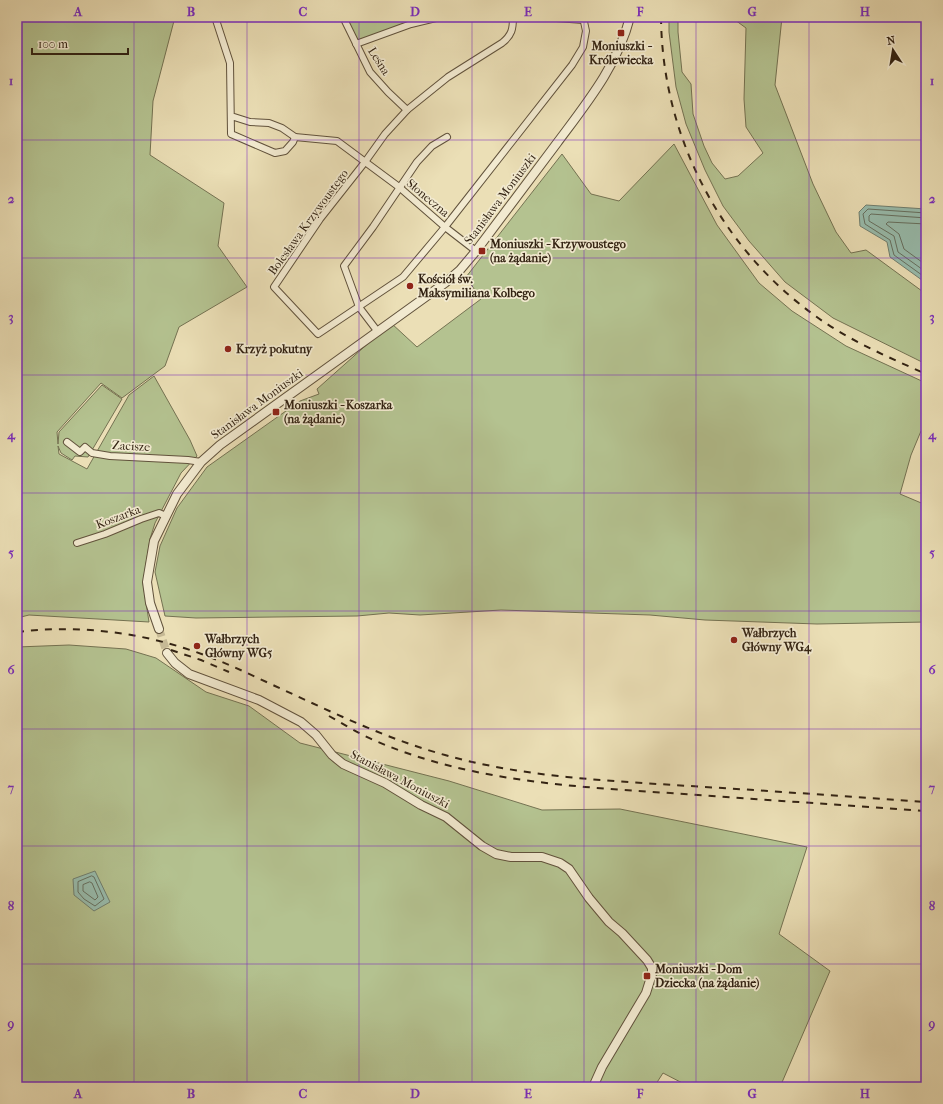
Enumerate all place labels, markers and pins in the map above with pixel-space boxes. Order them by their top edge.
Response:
marker: Moniuszki - Królewiecka [616,28,626,38]
place label: Moniuszki - Królewiecka [589,39,653,67]
place label: Moniuszki - Krzywoustego (na żądanie) [489,237,626,266]
marker: Moniuszki - Krzywoustego (na żądanie) [477,246,487,256]
place label: Kościół św. Maksymiliana Kolbego [417,272,535,301]
marker: Kościół św. Maksymiliana Kolbego [405,281,415,291]
place label: Krzyż pokutny [236,342,313,357]
marker: Krzyż pokutny [223,344,233,354]
place label: Moniuszki - Koszarka (na żądanie) [283,398,393,427]
marker: Moniuszki - Koszarka (na żądanie) [271,407,281,417]
place label: Wałbrzych Główny WG4 [741,626,812,655]
place label: Wałbrzych Główny WG5 [204,632,273,661]
marker: Wałbrzych Główny WG4 [729,635,739,645]
marker: Wałbrzych Główny WG5 [192,641,202,651]
place label: Moniuszki - Dom Dziecka (na żądanie) [654,962,759,991]
marker: Moniuszki - Dom Dziecka (na żądanie) [642,971,652,981]

